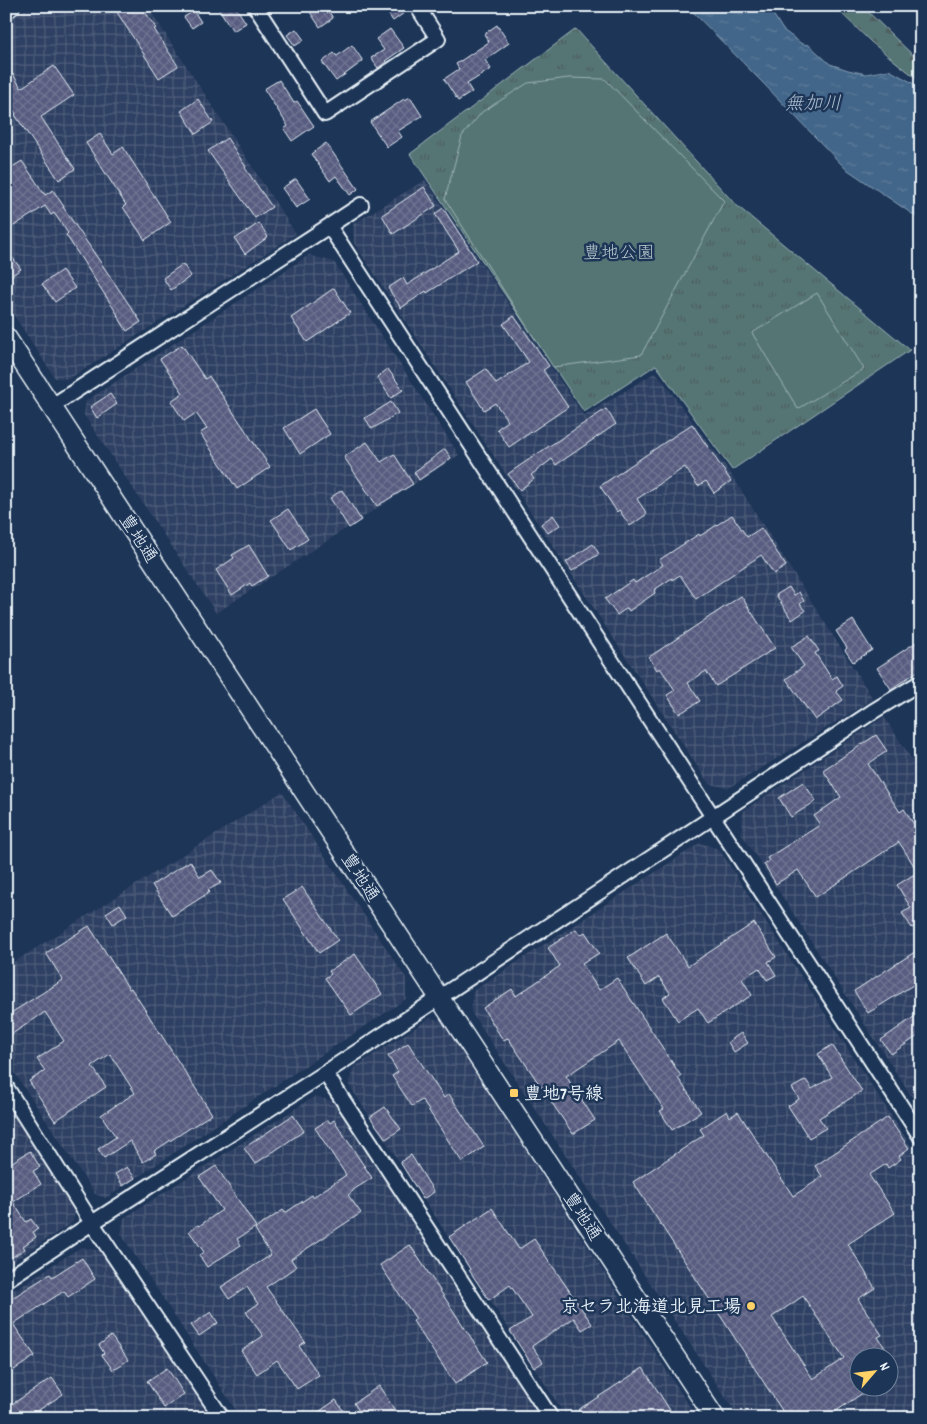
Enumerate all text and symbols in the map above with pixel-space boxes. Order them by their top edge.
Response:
water label: 無加川 [784,92,842,119]
park label: 豊地公園 [583,242,655,267]
street label: 豊地通 [112,510,162,569]
street label: 豊地通 [334,849,384,908]
place label: 豊地7号線 [524,1083,603,1108]
marker: 豊地7号線 [508,1087,520,1099]
street label: 豊地通 [556,1188,606,1247]
place label: 京セラ北海道北見工場 [561,1296,741,1321]
marker: 京セラ北海道北見工場 [745,1300,757,1312]
north arrow [850,1346,900,1396]
text: N [873,1359,894,1375]

